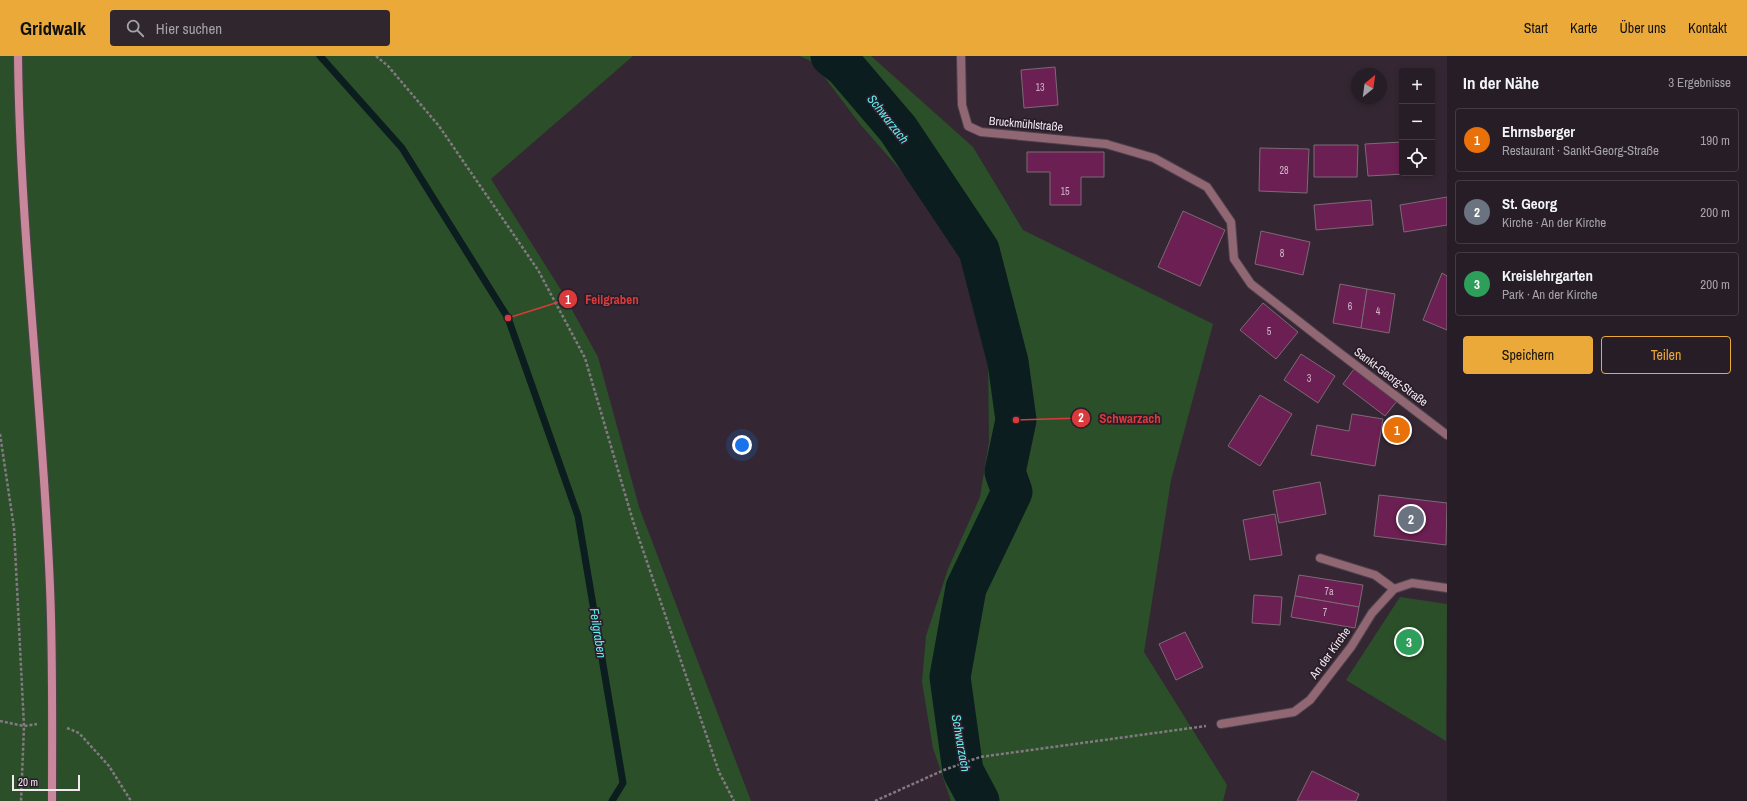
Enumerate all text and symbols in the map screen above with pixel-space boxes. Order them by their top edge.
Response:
search box [110,10,390,46]
text: Gridwalk [20,15,86,41]
icon: search [124,17,146,39]
text: Hier suchen [156,18,222,39]
text: Start [1524,19,1548,37]
text: Karte [1570,19,1597,37]
text: Über uns [1619,19,1666,37]
text: Kontakt [1688,19,1727,37]
north arrow [1351,68,1387,104]
map controls [1399,68,1435,176]
button: + [1399,68,1435,104]
text: In der Nähe [1463,71,1539,94]
text: 3 Ergebnisse [1668,74,1731,91]
house number: 13 [1035,81,1045,94]
water label: Schwarzach [863,91,913,147]
button: − [1399,104,1435,140]
street label: Bruckmühlstraße [988,113,1064,135]
text: Ehrnsberger [1502,121,1575,142]
text: 1 [1474,132,1480,149]
text: 190 m [1700,132,1730,149]
button: locate [1399,140,1435,176]
text: Restaurant · Sankt-Georg-Straße [1502,142,1659,159]
house number: 28 [1279,164,1289,177]
house number: 15 [1060,185,1070,198]
text: St. Georg [1502,193,1557,214]
text: 2 [1474,204,1480,221]
text: 200 m [1700,204,1730,221]
text: Kirche · An der Kirche [1502,214,1606,231]
house number: 8 [1280,247,1285,260]
text: Kreislehrgarten [1502,265,1593,286]
text: 3 [1474,276,1480,293]
text: 200 m [1700,276,1730,293]
text: Park · An der Kirche [1502,286,1597,303]
callout: Feilgraben [558,287,647,312]
text: Feilgraben [585,291,639,308]
text: 1 [565,292,571,308]
house number: 6 [1348,300,1353,313]
house number: 4 [1376,305,1381,318]
house number: 5 [1267,325,1272,338]
button: Speichern [1463,336,1593,374]
button: Teilen [1601,336,1731,374]
street label: Sankt-Georg-Straße [1351,344,1431,410]
house number: 3 [1307,372,1312,385]
callout: Schwarzach [1071,406,1169,431]
text: 2 [1078,410,1084,426]
text: Schwarzach [1099,410,1161,427]
pin: 1 [1384,415,1410,445]
your location [732,435,752,455]
pin: 2 [1398,504,1424,534]
house number: 7a [1324,585,1334,598]
house number: 7 [1323,606,1328,619]
water label: Feilgraben [586,607,610,659]
street label: An der Kirche [1305,624,1354,683]
pin: 3 [1396,627,1422,657]
water label: Schwarzach [948,713,974,773]
scale bar [12,773,80,792]
text: 20 m [18,775,38,789]

